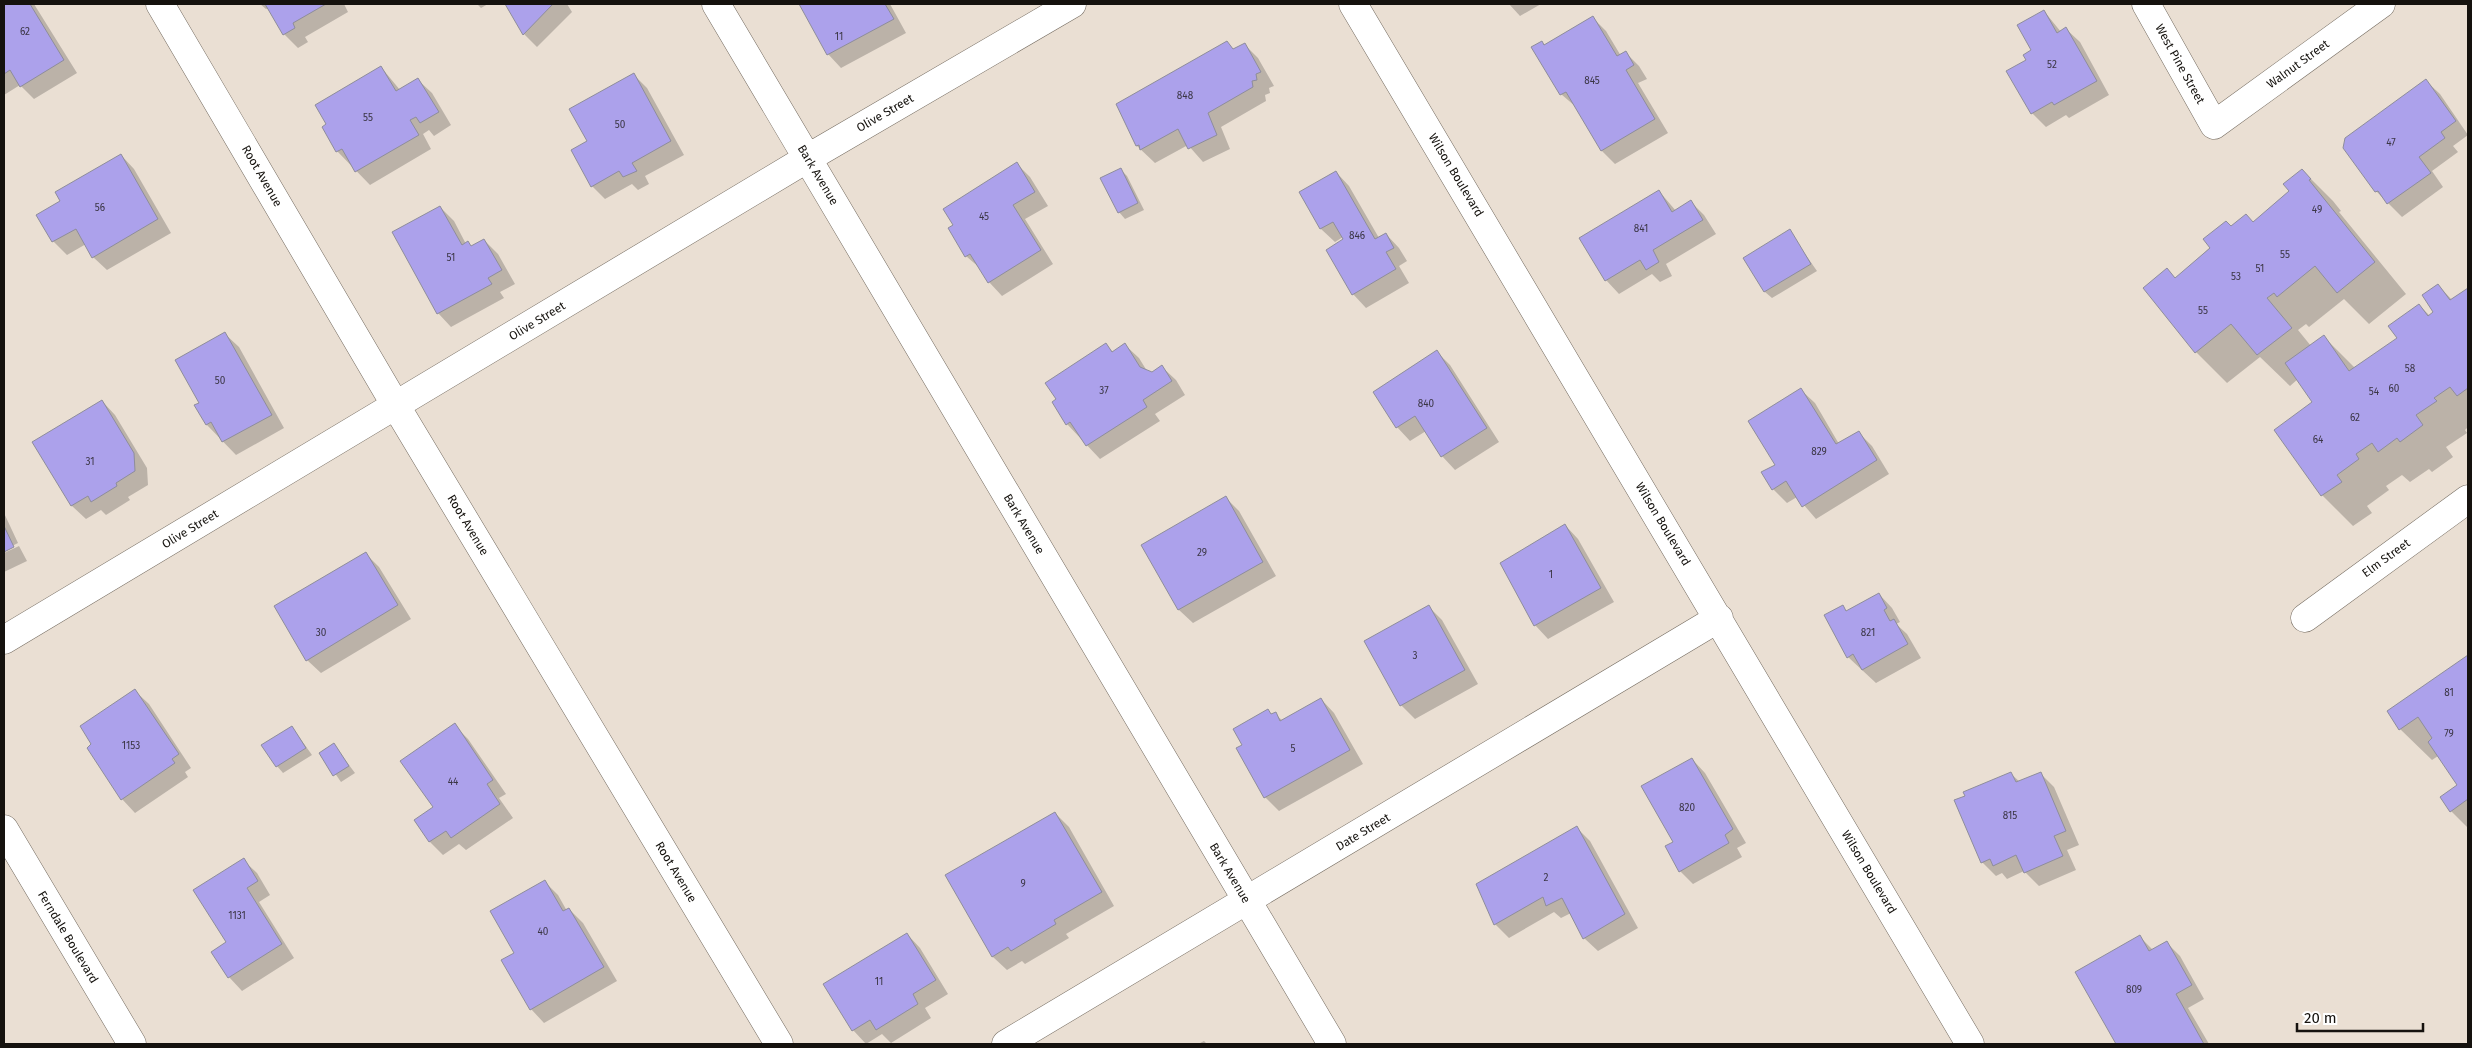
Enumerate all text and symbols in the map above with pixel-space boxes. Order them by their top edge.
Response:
street label: West Pine Street [2152,22,2208,107]
house number: 62 [20,26,30,38]
house number: 11 [835,31,843,43]
street label: Walnut Street [2264,36,2332,91]
house number: 52 [2047,59,2057,71]
house number: 845 [1584,75,1600,87]
house number: 848 [1177,90,1194,102]
street label: Olive Street [854,91,917,135]
house number: 55 [363,112,373,124]
house number: 50 [615,119,626,131]
street label: Wilson Boulevard [1426,131,1486,219]
house number: 47 [2386,137,2396,149]
street label: Bark Avenue [795,142,841,208]
street label: Root Avenue [239,143,285,209]
house number: 56 [95,202,105,214]
house number: 49 [2312,204,2322,216]
house number: 45 [979,211,989,223]
house number: 841 [1634,223,1648,235]
house number: 846 [1349,230,1365,242]
house number: 55 [2280,249,2290,261]
house number: 51 [447,252,455,264]
house number: 51 [2256,263,2264,275]
house number: 53 [2231,271,2241,283]
street label: Olive Street [506,298,568,343]
house number: 55 [2198,305,2208,317]
house number: 58 [2405,363,2416,375]
house number: 50 [215,375,226,387]
house number: 60 [2389,383,2400,395]
house number: 37 [1099,385,1109,397]
house number: 54 [2369,386,2380,398]
house number: 840 [1418,398,1435,410]
house number: 62 [2350,412,2360,424]
house number: 64 [2313,434,2324,446]
house number: 829 [1811,446,1827,458]
house number: 31 [85,456,95,468]
street label: Wilson Boulevard [1633,480,1693,568]
street label: Bark Avenue [1001,491,1047,557]
street label: Root Avenue [444,492,492,558]
street label: Olive Street [159,506,221,551]
street label: Elm Street [2359,536,2413,580]
house number: 29 [1197,547,1207,559]
house number: 1 [1549,569,1553,581]
house number: 30 [316,627,327,639]
house number: 821 [1861,627,1875,639]
house number: 3 [1413,650,1418,662]
house number: 81 [2444,687,2454,699]
house number: 79 [2444,728,2454,740]
house number: 1153 [122,740,140,752]
house number: 5 [1290,743,1296,755]
house number: 44 [448,776,459,788]
house number: 820 [1679,802,1695,814]
street label: Date Street [1333,810,1393,854]
house number: 815 [2003,810,2017,822]
street label: Wilson Boulevard [1839,828,1899,916]
street label: Root Avenue [652,839,700,905]
street label: Bark Avenue [1207,840,1253,906]
house number: 2 [1544,872,1549,884]
house number: 9 [1020,878,1026,890]
street label: Ferndale Boulevard [35,888,101,986]
house number: 1131 [228,910,246,922]
house number: 40 [538,926,549,938]
house number: 11 [875,976,883,988]
house number: 809 [2126,984,2142,996]
scale bar [2297,1000,2423,1032]
text: 20 m [2304,1009,2337,1027]

